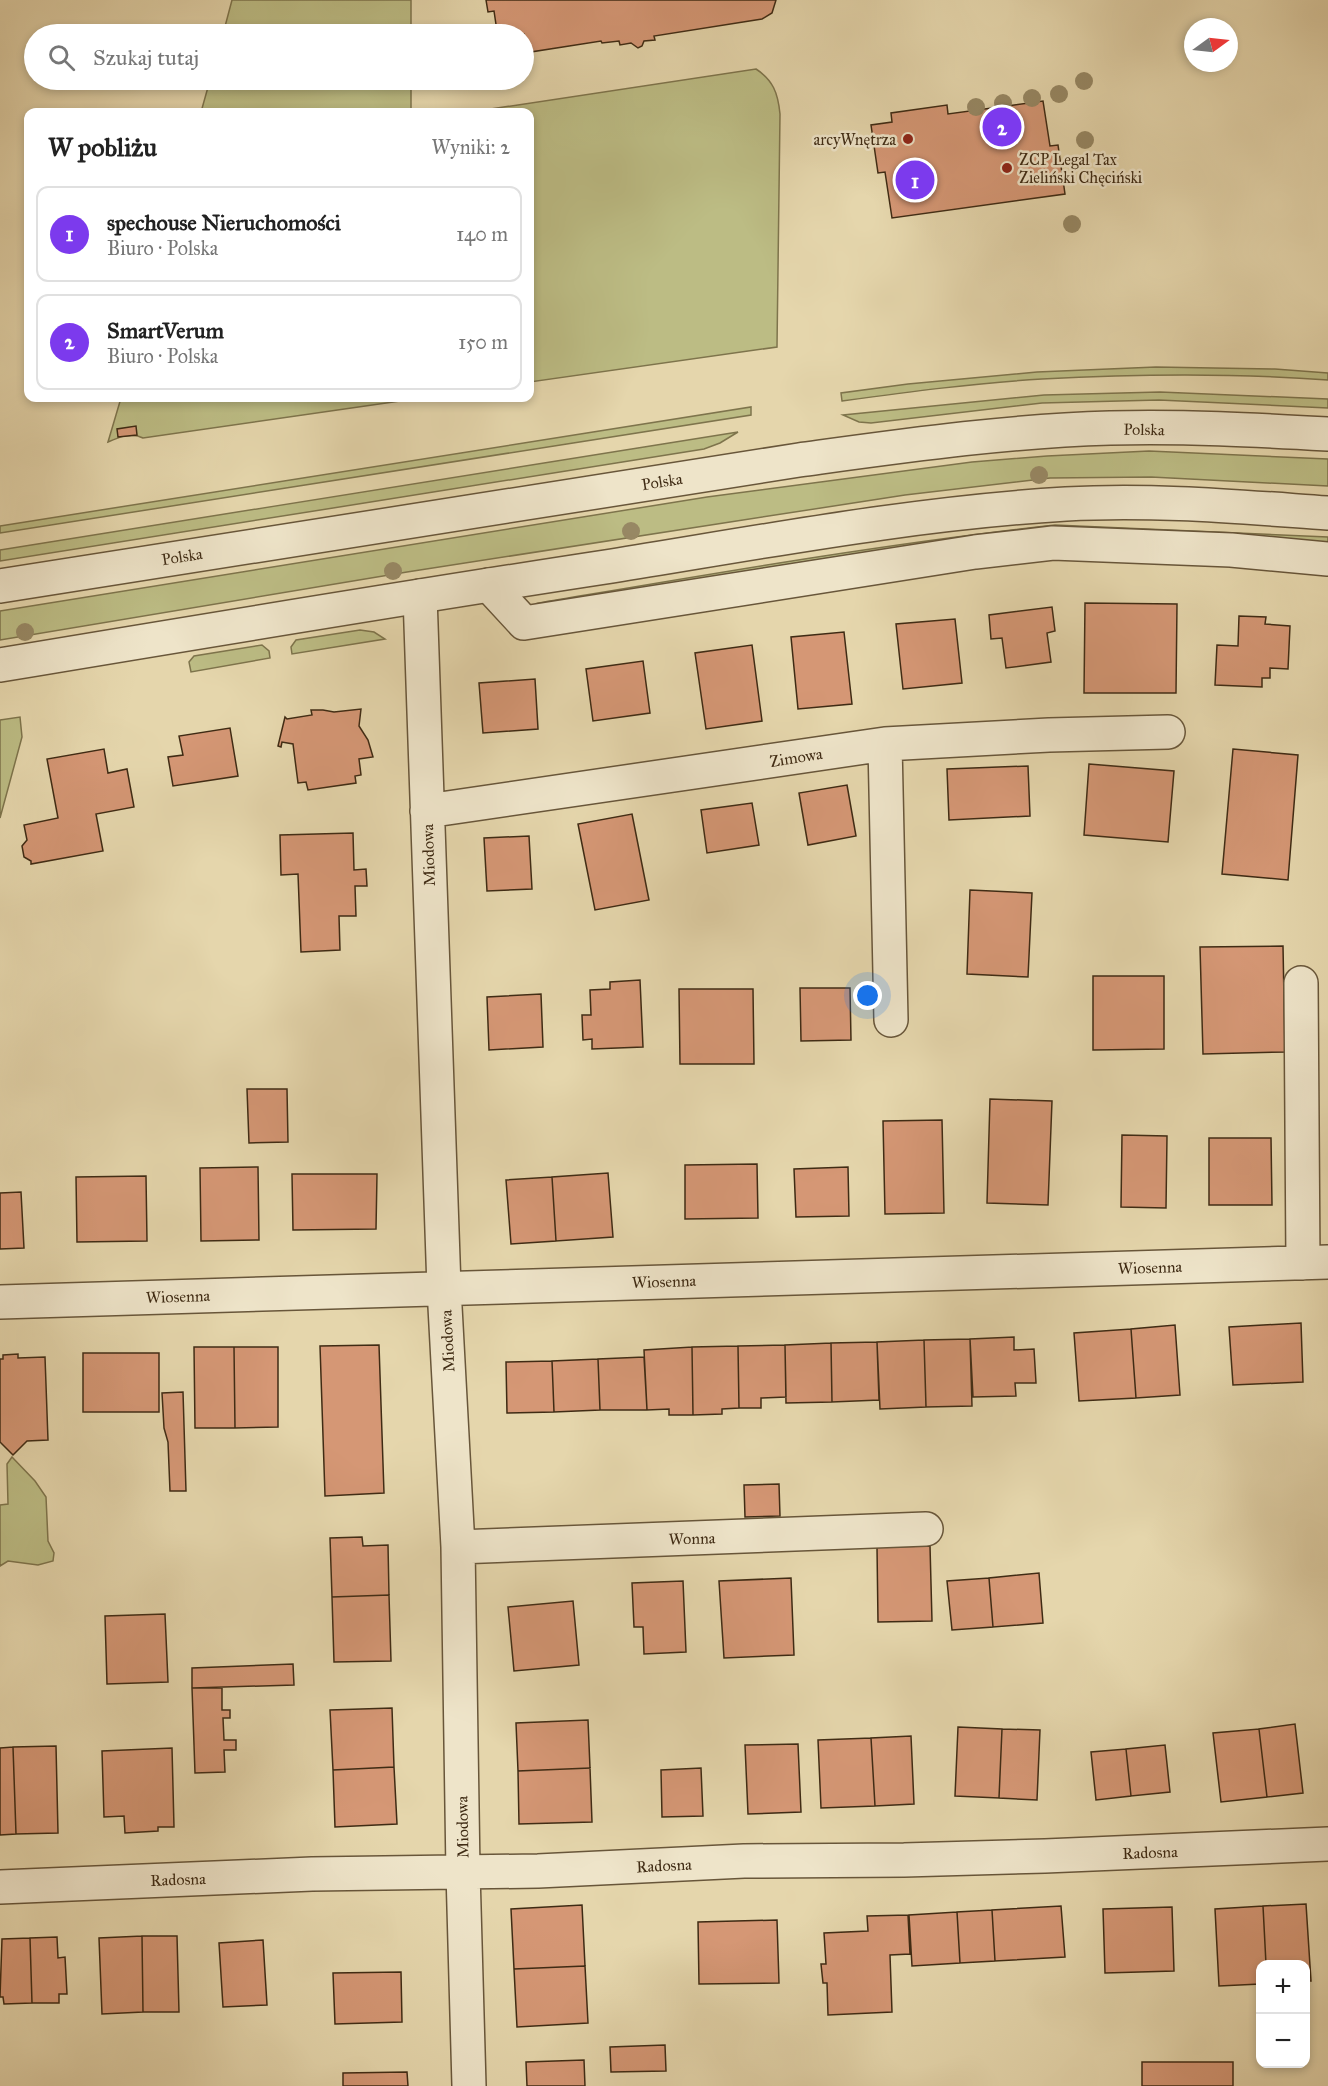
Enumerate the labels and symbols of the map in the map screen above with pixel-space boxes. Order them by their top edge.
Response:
north arrow [1184,18,1238,72]
pin: 2 [982,104,1022,150]
place label: arcyWnętrza [813,130,896,149]
marker: arcyWnętrza [901,132,915,146]
place label: ZCP Legal Tax Zieliński Chęciński [1019,150,1143,187]
pin: 1 [896,158,934,202]
marker: ZCP Legal Tax Zieliński Chęciński [1000,161,1014,175]
street label: Polska [1123,420,1165,439]
street label: Polska [640,469,684,494]
street label: Polska [160,544,204,569]
street label: Zimowa [768,744,824,771]
street label: Miodowa [418,823,439,886]
your location [853,981,882,1010]
street label: Wiosenna [1118,1257,1183,1278]
street label: Wiosenna [632,1271,697,1292]
street label: Wiosenna [146,1286,211,1307]
street label: Miodowa [436,1309,459,1373]
street label: Wonna [668,1528,716,1549]
street label: Miodowa [452,1795,473,1858]
street label: Radosna [1122,1842,1178,1863]
street label: Radosna [636,1855,692,1876]
street label: Radosna [150,1869,206,1890]

